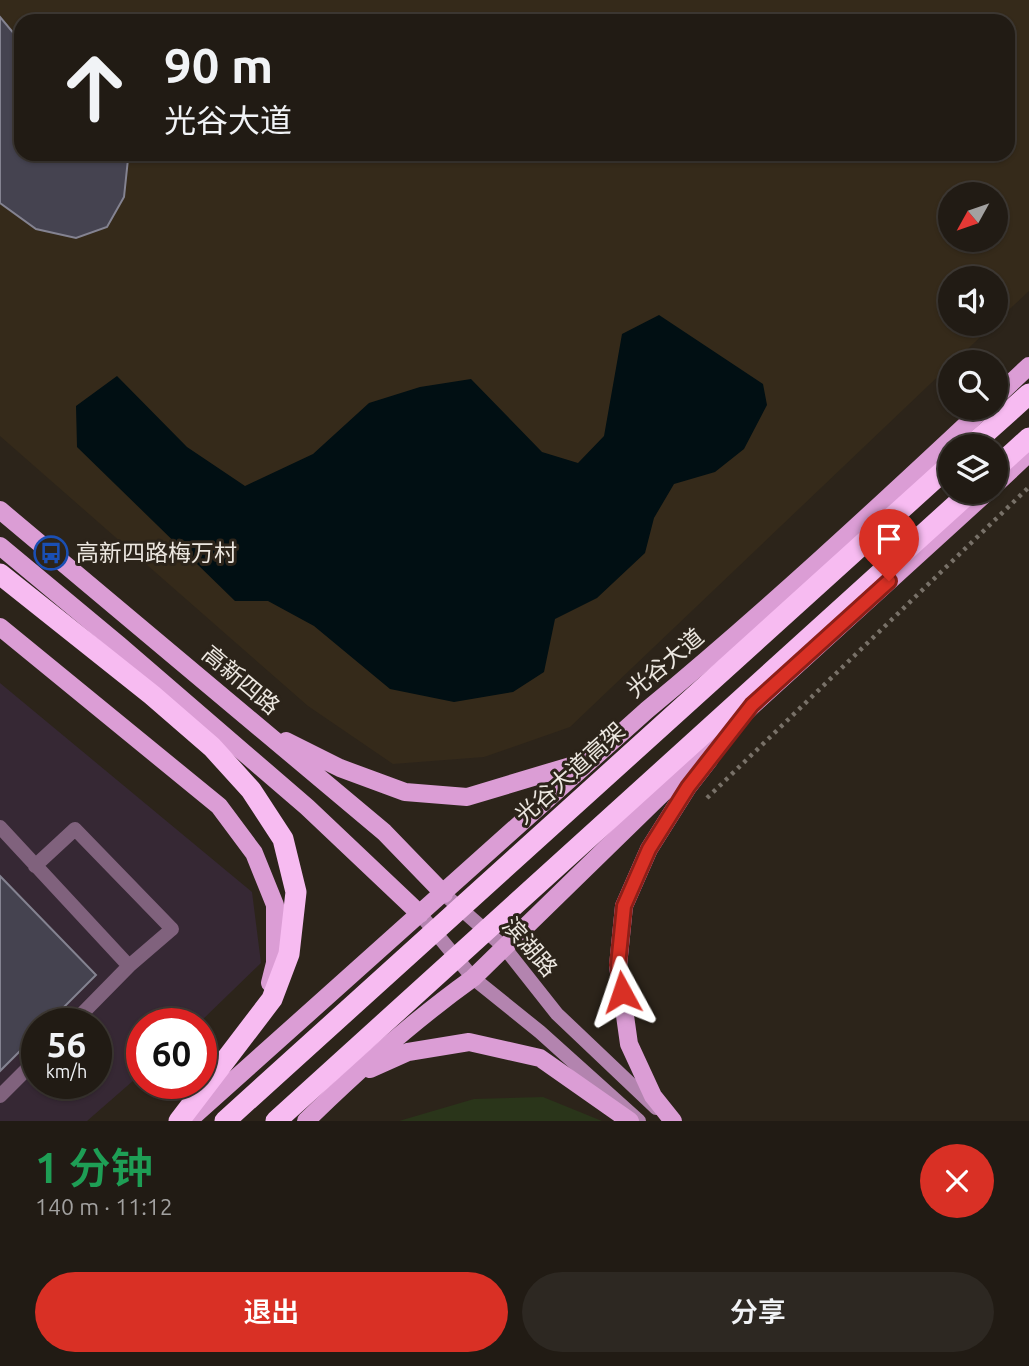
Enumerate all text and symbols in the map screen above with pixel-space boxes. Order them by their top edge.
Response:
text: 90 m [164,37,273,92]
icon: ahead [49,42,140,133]
text: 光谷大道 [164,102,292,138]
north arrow [938,182,1008,252]
map controls [938,182,1008,504]
button: sound [938,266,1008,336]
button: search [938,350,1008,420]
button: layers [938,434,1008,504]
pin [859,509,919,581]
icon: arrive [870,520,908,558]
bus stop icon: 高新四路梅万村 [32,534,70,572]
place label: 高新四路梅万村 [76,540,237,565]
street label: 光谷大道 [621,623,708,702]
street label: 高新四路 [198,640,285,719]
street label: 光谷大道高架 [510,717,629,828]
street label: 滨湖路 [498,912,562,981]
position arrow [585,955,659,1029]
speed limit sign: 60 [126,1008,217,1099]
text: 56 [47,1024,86,1064]
text: km/h [46,1061,87,1081]
text: 1 分钟 [35,1144,153,1191]
button: close [920,1144,994,1218]
text: 140 m · 11:12 [35,1194,173,1219]
button: 退出 [35,1272,508,1352]
button: 分享 [522,1272,994,1352]

